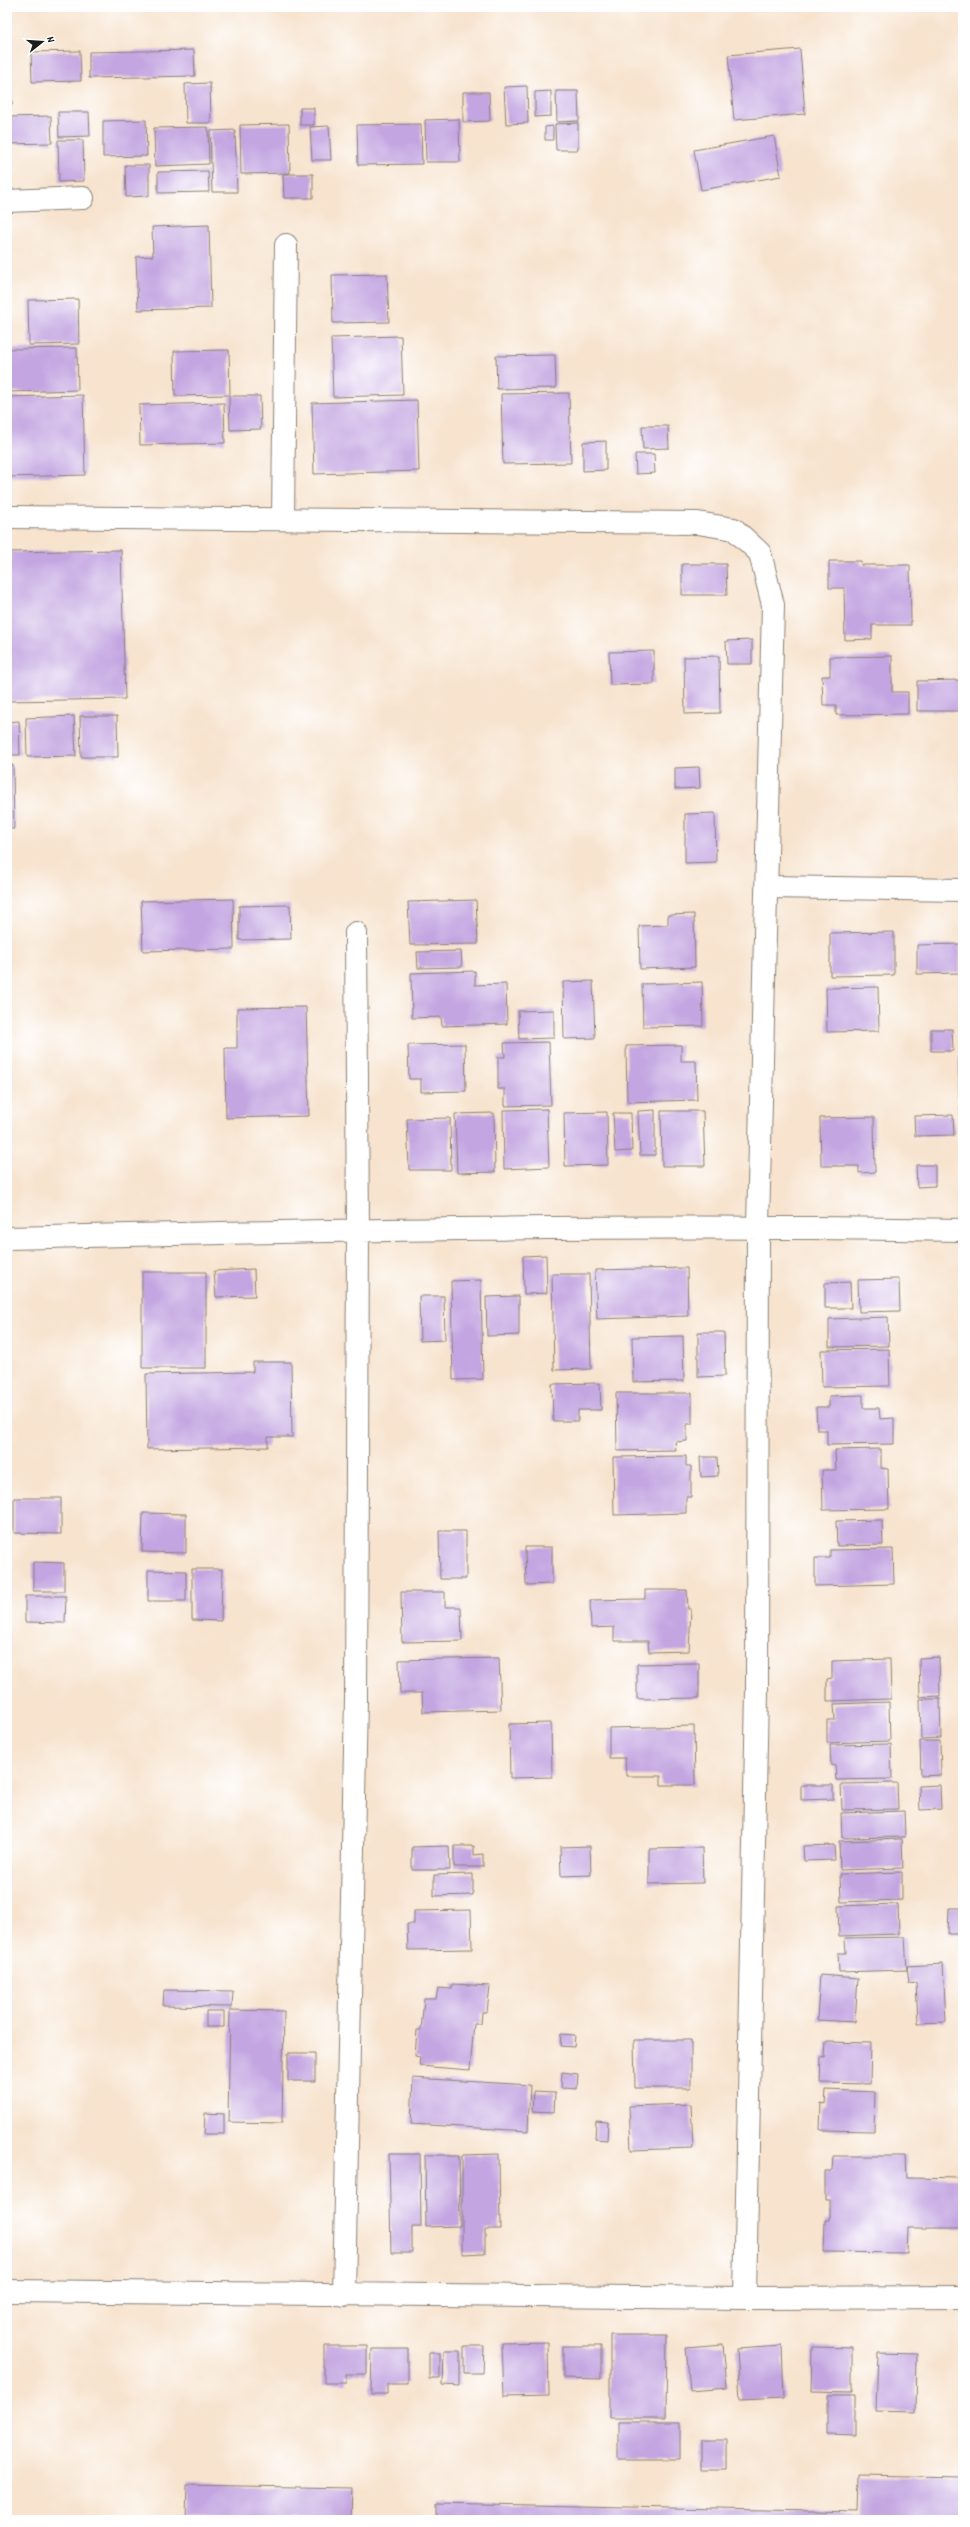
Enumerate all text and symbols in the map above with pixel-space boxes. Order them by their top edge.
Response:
north arrow [22,22,62,62]
text: N [41,35,58,45]

